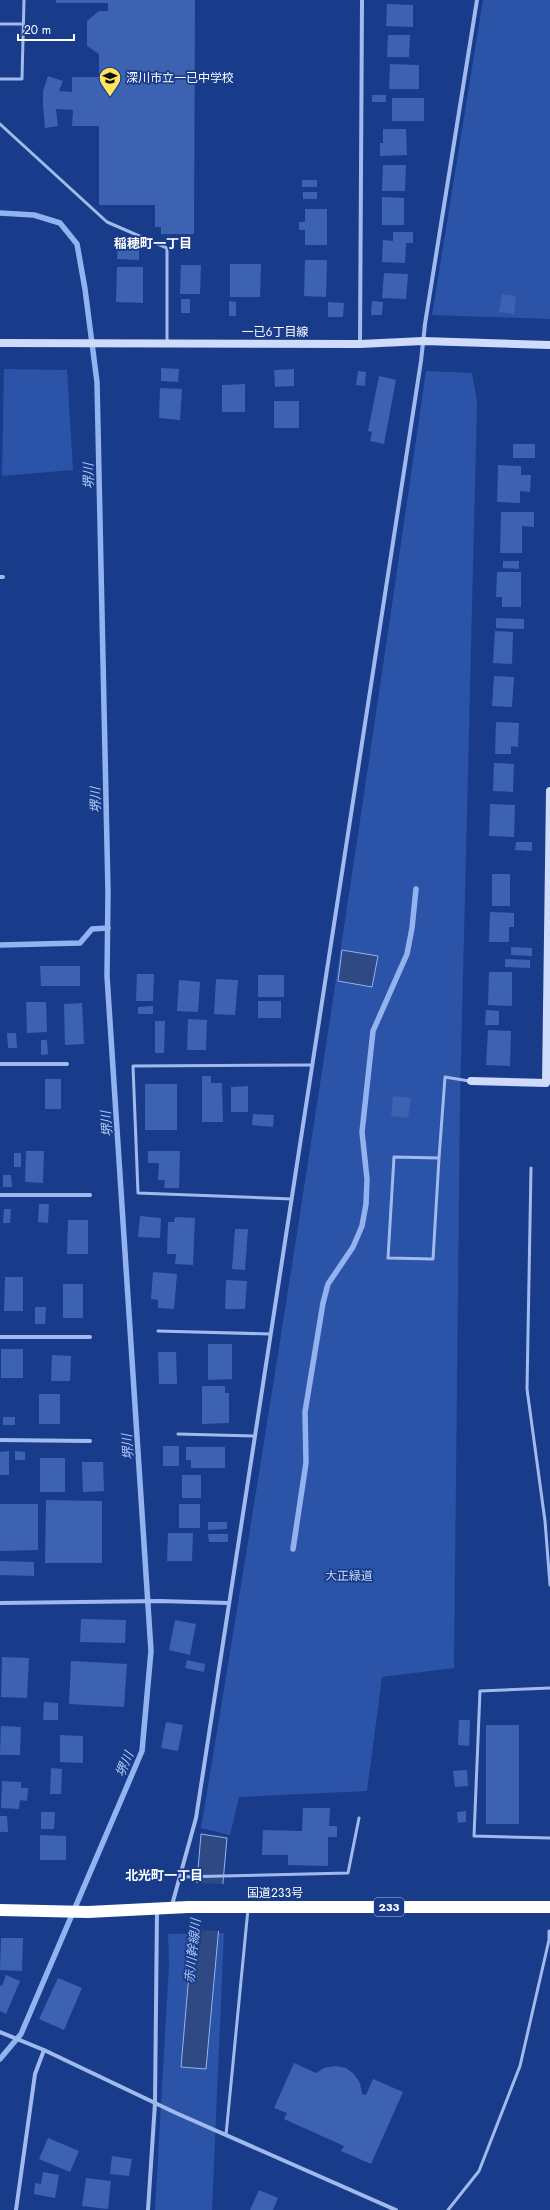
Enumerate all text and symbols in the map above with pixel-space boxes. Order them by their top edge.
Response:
scale bar [18,16,74,42]
text: 20 m [24,21,51,39]
school or university icon: 深川市立一已中学校 [97,65,123,98]
place label: 深川市立一已中学校 [126,69,234,87]
district label: 稲穂町一丁目 [114,234,192,253]
street label: 一已６丁目線 [242,323,308,341]
water label: 堺川 [79,461,98,489]
water label: 堺川 [86,785,105,813]
water label: 堺川 [96,1108,117,1138]
water label: 堺川 [117,1431,138,1461]
park label: 大正緑道 [325,1567,373,1585]
water label: 堺川 [111,1747,139,1780]
district label: 北光町一丁目 [125,1866,203,1885]
street label: 国道233号 [247,1884,303,1902]
road number: 233 [374,1898,404,1916]
water label: 赤川幹線川 [180,1916,206,1984]

